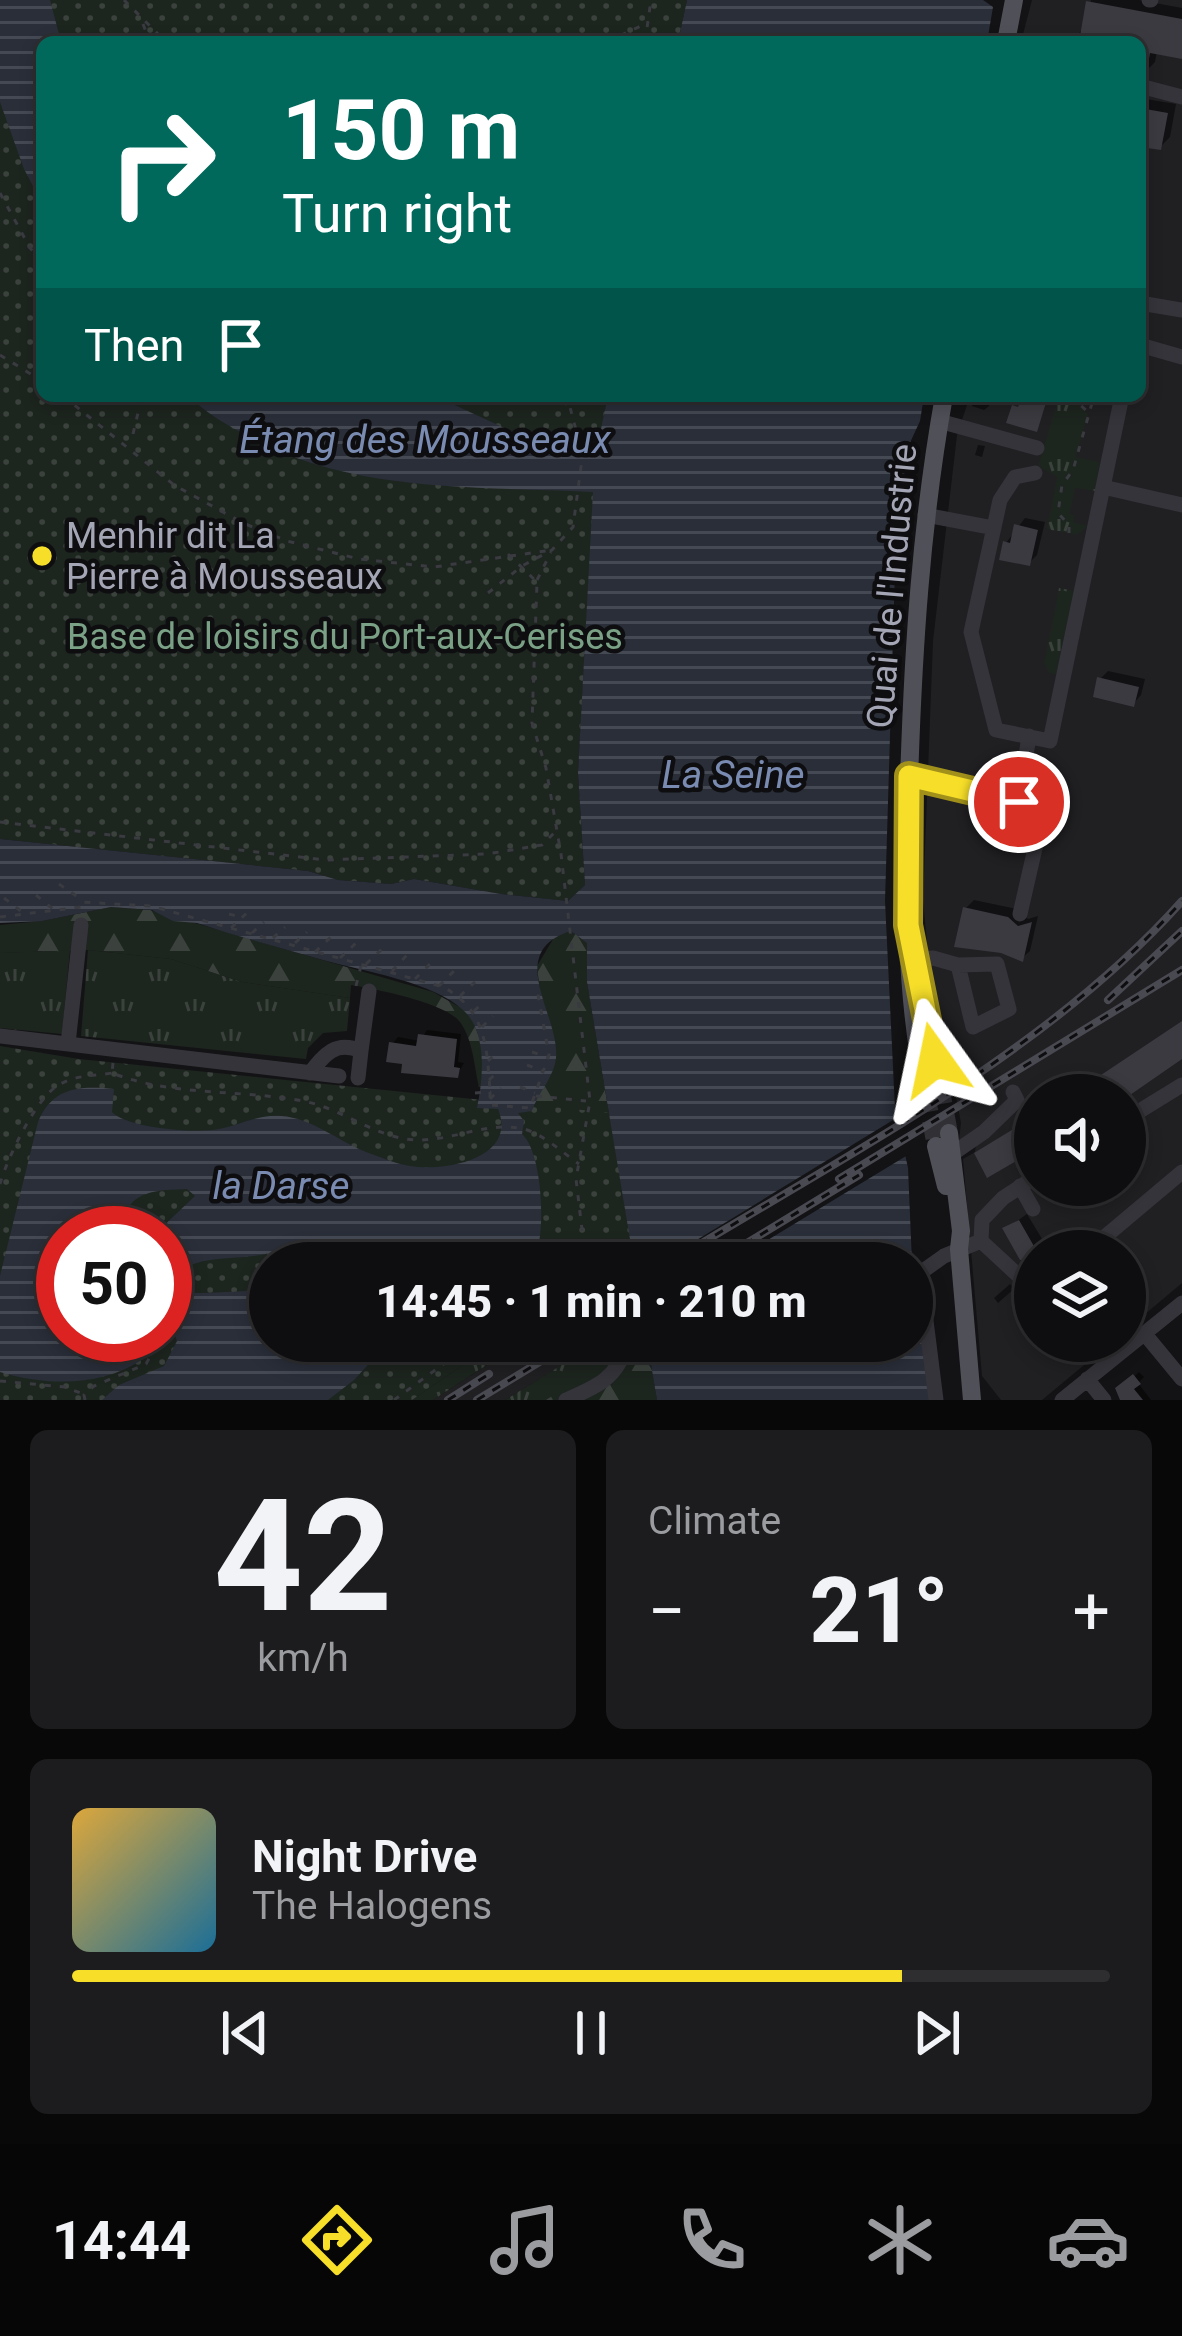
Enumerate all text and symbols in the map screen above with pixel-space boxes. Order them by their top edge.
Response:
text: 150 m [282,81,520,180]
icon: right [84,84,240,240]
text: Turn right [282,182,512,245]
icon: arrive [208,312,274,378]
text: Then [84,319,184,372]
water label: Étang des Mousseaux [239,417,612,463]
street label: Quai de l'Industrie [859,442,925,730]
place label: Menhir dit La Pierre à Mousseaux [66,515,383,598]
marker: Menhir dit La Pierre à Mousseaux [29,543,55,569]
park label: Base de loisirs du Port-aux-Cerises [67,616,623,658]
pin [968,751,1070,853]
water label: La Seine [661,752,805,798]
icon: arrive [986,769,1052,835]
position arrow [872,997,998,1123]
map controls [1014,1074,1146,1362]
button: sound [1014,1074,1146,1206]
water label: la Darse [212,1163,350,1209]
speed limit sign: 50 [36,1206,192,1362]
button: layers [1014,1230,1146,1362]
text: 14:45 · 1 min · 210 m [375,1275,807,1328]
text: 42 [213,1465,393,1648]
text: Climate [648,1498,781,1544]
text: 21° [810,1559,949,1664]
text: − [648,1573,686,1650]
text: + [1073,1573,1110,1650]
text: km/h [257,1635,349,1681]
text: Night Drive [252,1830,477,1883]
text: The Halogens [252,1883,492,1929]
icon: previous [212,2000,278,2066]
icon: pause [558,2000,624,2066]
icon: next [904,2000,970,2066]
icon: directions [295,2198,379,2282]
icon: music [483,2198,567,2282]
icon: phone [670,2198,754,2282]
icon: climate [858,2198,942,2282]
icon: car [1046,2198,1130,2282]
text: 14:44 [52,2209,191,2272]

